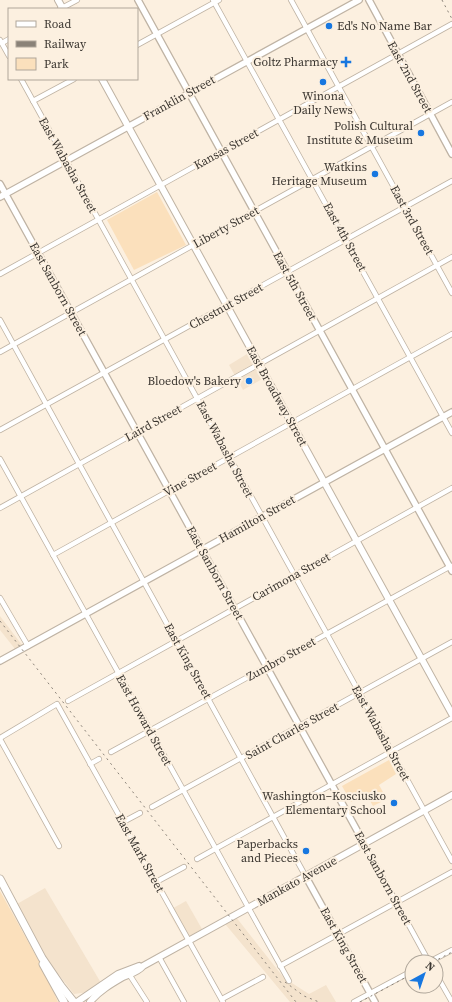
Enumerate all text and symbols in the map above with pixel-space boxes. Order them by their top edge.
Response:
legend [8,8,138,80]
text: Road [44,16,71,32]
place label: Ed's No Name Bar [337,18,432,34]
marker: Ed's No Name Bar [324,21,334,31]
text: Railway [44,36,87,52]
street label: East 2nd Street [384,39,436,116]
place label: Goltz Pharmacy [253,54,339,70]
text: Park [44,56,69,72]
marker: Goltz Pharmacy [341,57,351,67]
street label: Franklin Street [140,72,218,124]
marker: Winona Daily News [318,77,328,87]
place label: Winona Daily News [293,88,353,118]
street label: East Wabasha Street [35,114,101,216]
place label: Polish Cultural Institute & Museum [307,118,413,148]
street label: Kansas Street [191,125,261,173]
marker: Polish Cultural Institute & Museum [416,128,426,138]
place label: Watkins Heritage Museum [271,159,367,189]
marker: Watkins Heritage Museum [370,169,380,179]
street label: East 3rd Street [386,183,438,258]
street label: East 4th Street [320,200,371,274]
street label: Liberty Street [190,202,262,252]
street label: East Sanborn Street [26,239,90,339]
street label: East 5th Street [270,249,321,323]
street label: Chestnut Street [186,279,266,333]
street label: East Broadway Street [243,343,311,449]
place label: Bloedow's Bakery [147,373,242,389]
marker: Bloedow's Bakery [244,376,254,386]
street label: East Wabasha Street [193,398,257,500]
street label: Laird Street [122,401,184,445]
street label: Vine Street [161,458,220,500]
street label: Hamilton Street [216,491,298,547]
street label: East Sanborn Street [183,523,247,623]
street label: Carimona Street [249,549,333,605]
street label: East King Street [161,620,215,702]
street label: Zumbro Street [244,633,318,685]
street label: East Howard Street [112,672,176,768]
street label: East Wabasha Street [348,682,414,784]
street label: Saint Charles Street [243,699,342,763]
place label: Washington–Kosciusko Elementary School [262,788,386,818]
marker: Washington–Kosciusko Elementary School [389,798,399,808]
street label: East Mark Street [112,811,168,895]
street label: East Sanborn Street [351,828,415,928]
place label: Paperbacks and Pieces [237,836,298,866]
marker: Paperbacks and Pieces [301,846,311,856]
street label: Mankato Avenue [254,852,340,910]
street label: East King Street [317,904,371,986]
north arrow [404,954,444,994]
text: N [422,958,438,975]

